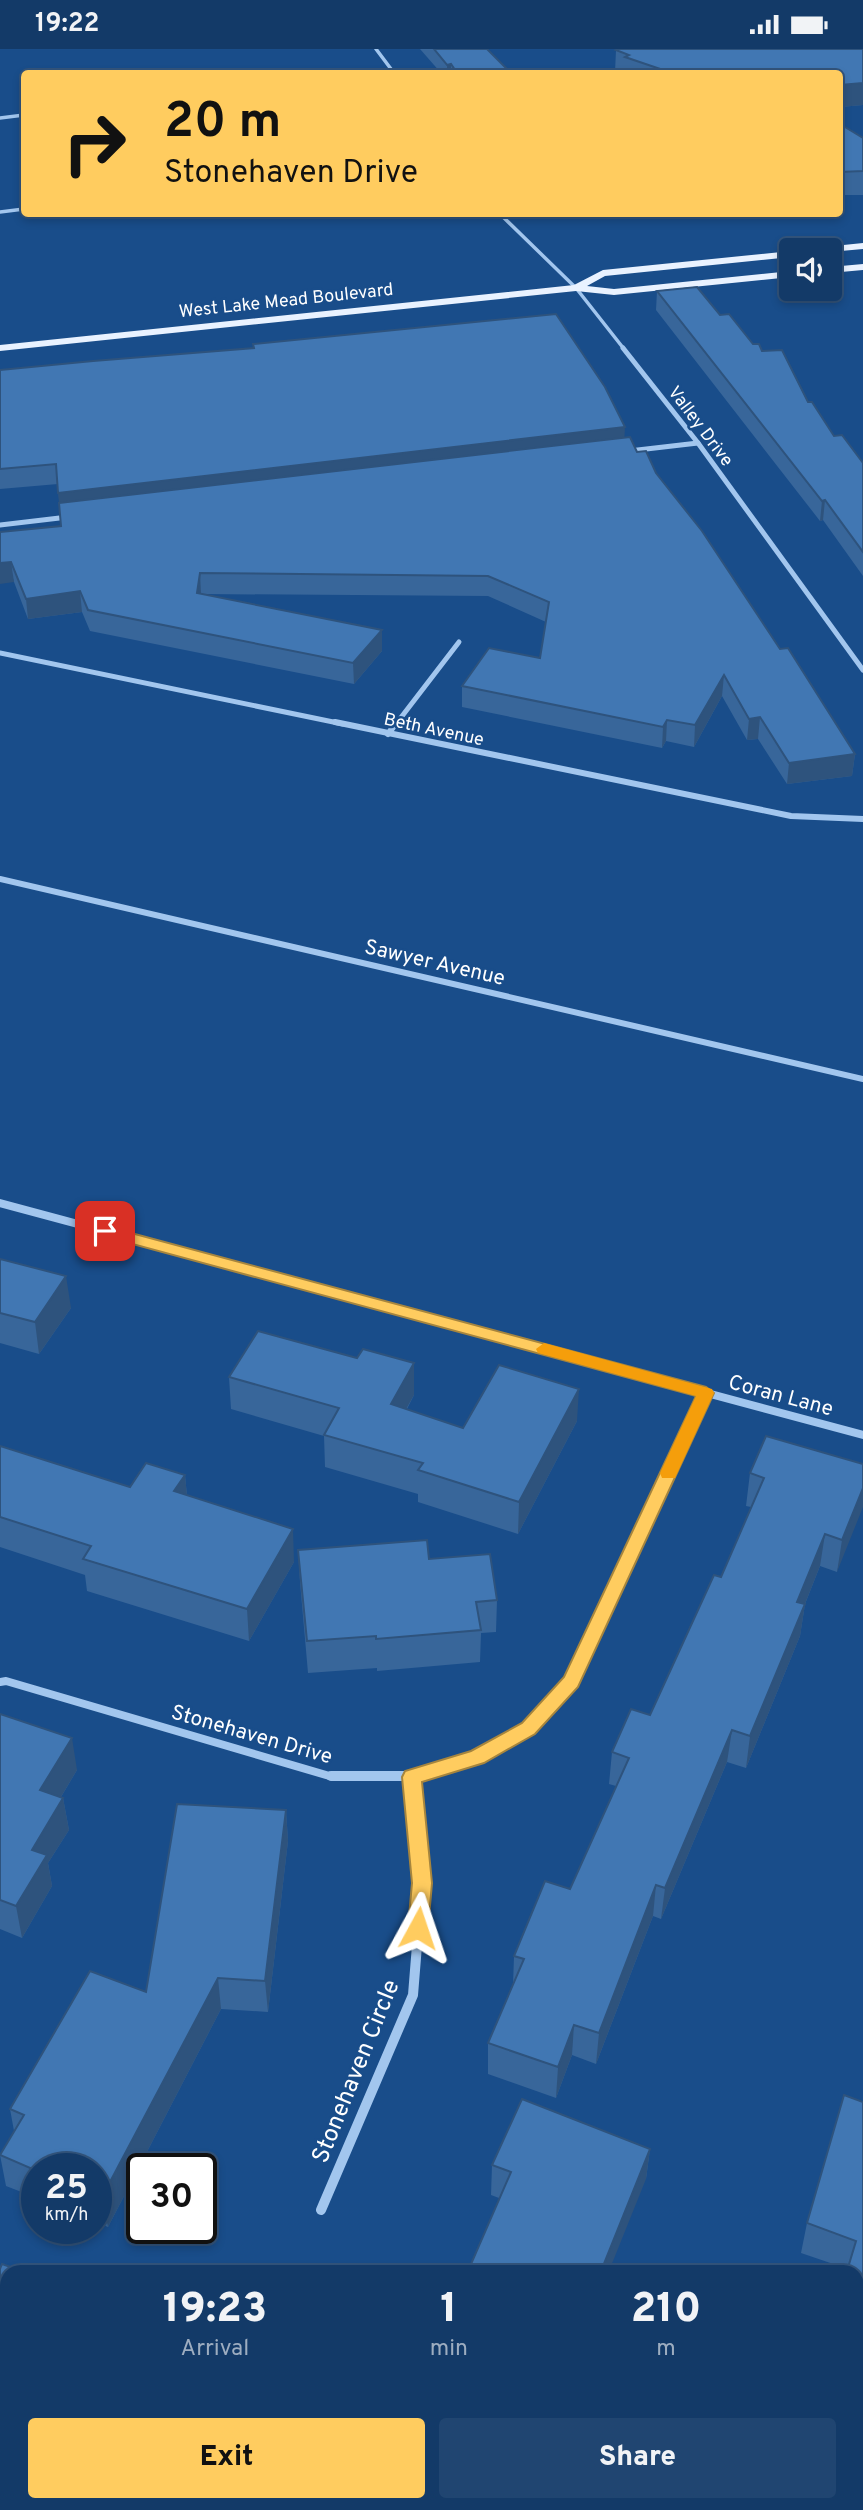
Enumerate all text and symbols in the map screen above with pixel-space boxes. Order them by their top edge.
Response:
text: 19:22 [35,8,100,41]
text: 20 m [164,93,281,155]
icon: right [49,98,140,189]
text: Stonehaven Drive [164,154,418,194]
map controls [779,238,842,301]
button: sound [779,238,842,301]
street label: West Lake Mead Boulevard [178,279,395,324]
street label: Valley Drive [662,382,738,472]
street label: Beth Avenue [382,709,486,752]
street label: Sawyer Avenue [362,934,508,993]
pin [75,1201,135,1261]
icon: arrive [86,1212,124,1250]
street label: Coran Lane [725,1369,836,1423]
street label: Stonehaven Drive [168,1699,335,1771]
position arrow [381,1891,455,1965]
street label: Stonehaven Circle [306,1976,407,2168]
speed limit sign: 30 [126,2153,217,2244]
text: 25 [45,2167,88,2211]
text: km/h [45,2204,88,2227]
text: 19:23 [163,2284,267,2337]
text: 1 [440,2284,457,2337]
text: 210 [631,2284,701,2337]
text: Arrival [181,2335,249,2364]
text: min [430,2335,468,2364]
text: m [656,2335,676,2364]
button: Exit [28,2418,425,2498]
button: Share [439,2418,836,2498]

